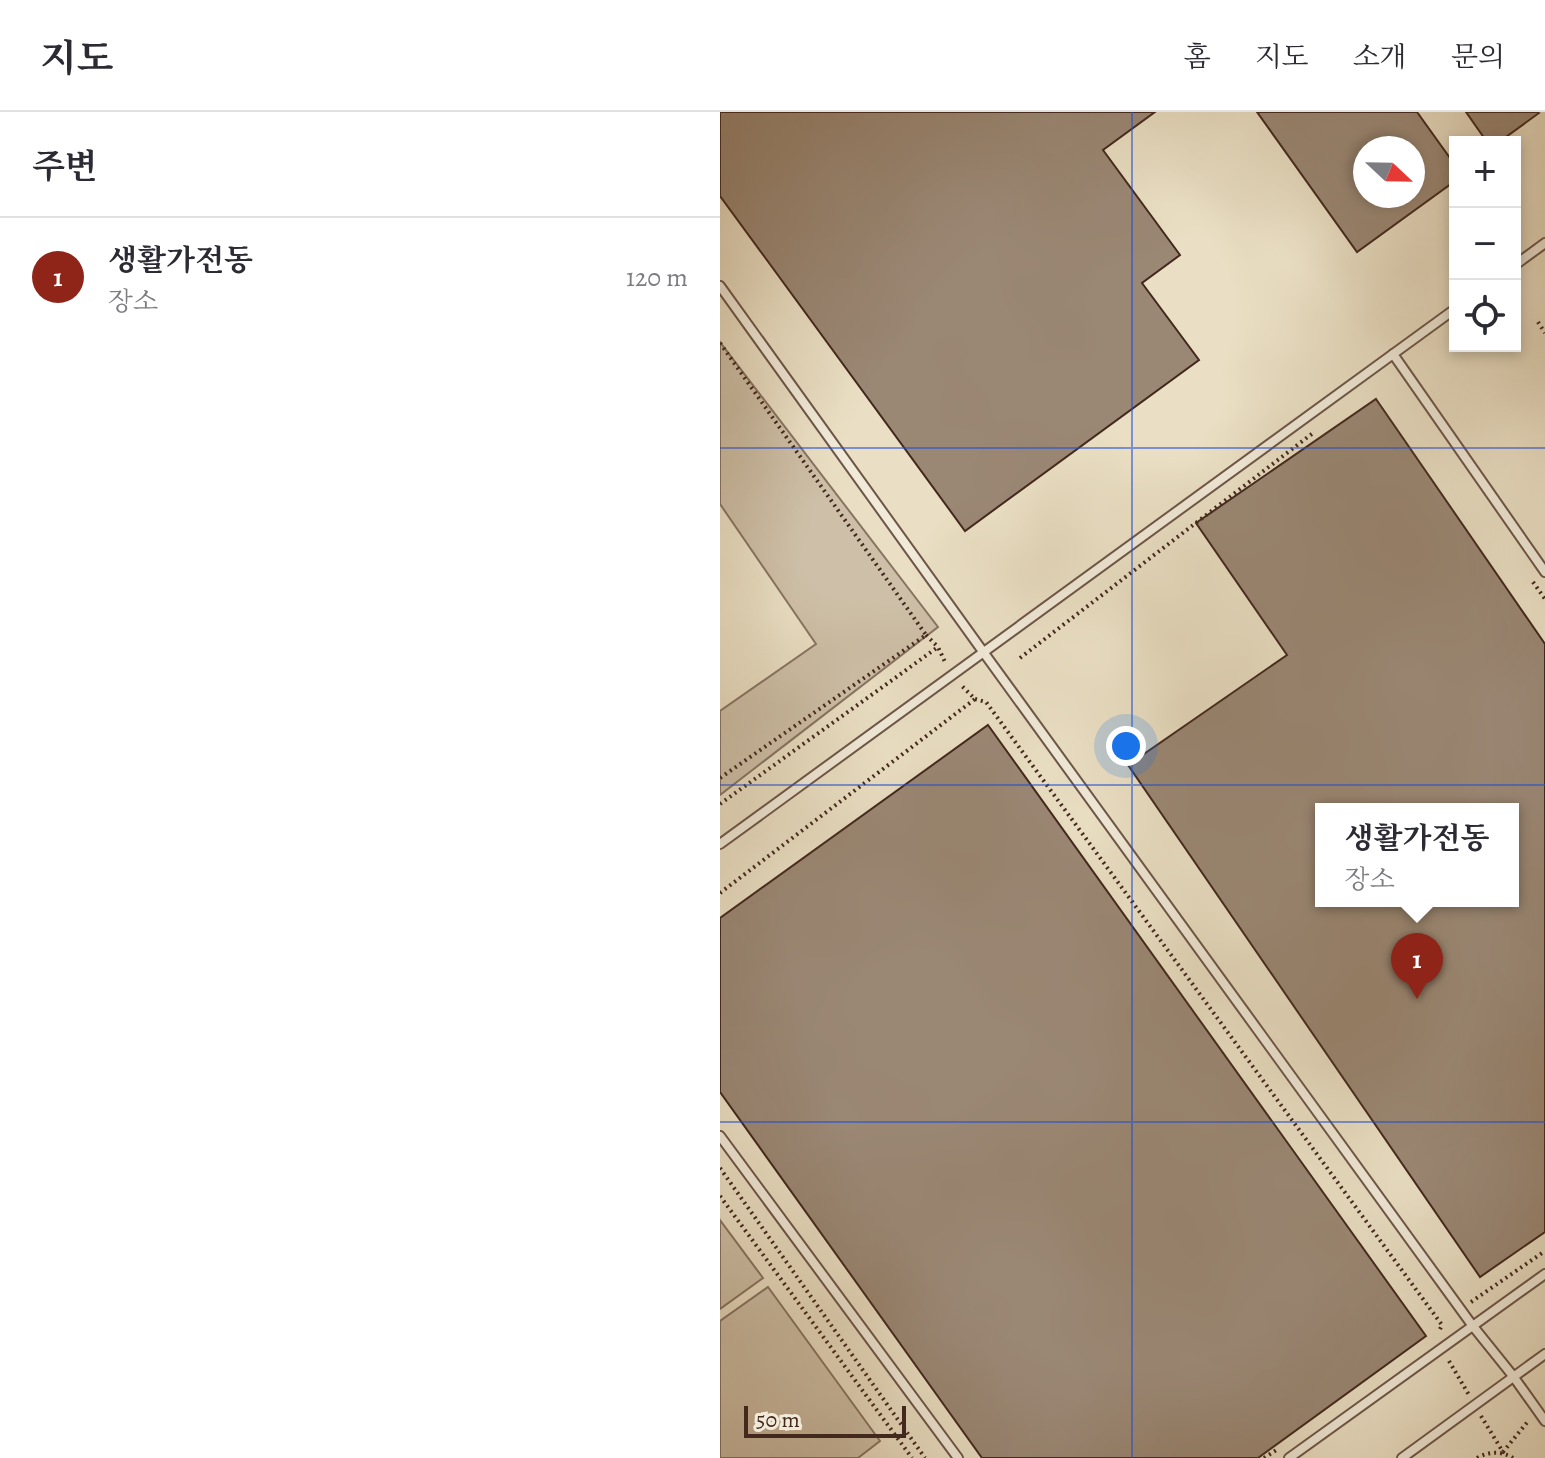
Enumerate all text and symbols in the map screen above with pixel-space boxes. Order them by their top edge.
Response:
text: 지도 [40,32,113,84]
text: 홈 [1184,38,1211,76]
text: 지도 [1255,38,1309,76]
text: 소개 [1353,38,1407,76]
text: 문의 [1451,38,1505,76]
north arrow [1353,136,1425,208]
map controls [1449,136,1521,352]
button: + [1449,136,1521,208]
text: 주변 [32,143,98,190]
button: − [1449,208,1521,280]
text: 생활가전동 [108,240,253,280]
text: 1 [53,260,63,295]
text: 120 m [626,260,688,295]
button: locate [1449,280,1521,352]
text: 장소 [108,284,158,319]
your location [1106,726,1146,766]
popup [1315,803,1519,907]
text: 생활가전동 [1345,818,1489,858]
text: 장소 [1345,862,1395,897]
pin: 1 [1391,933,1443,999]
scale bar [744,1402,906,1438]
text: 50 m [756,1405,800,1435]

